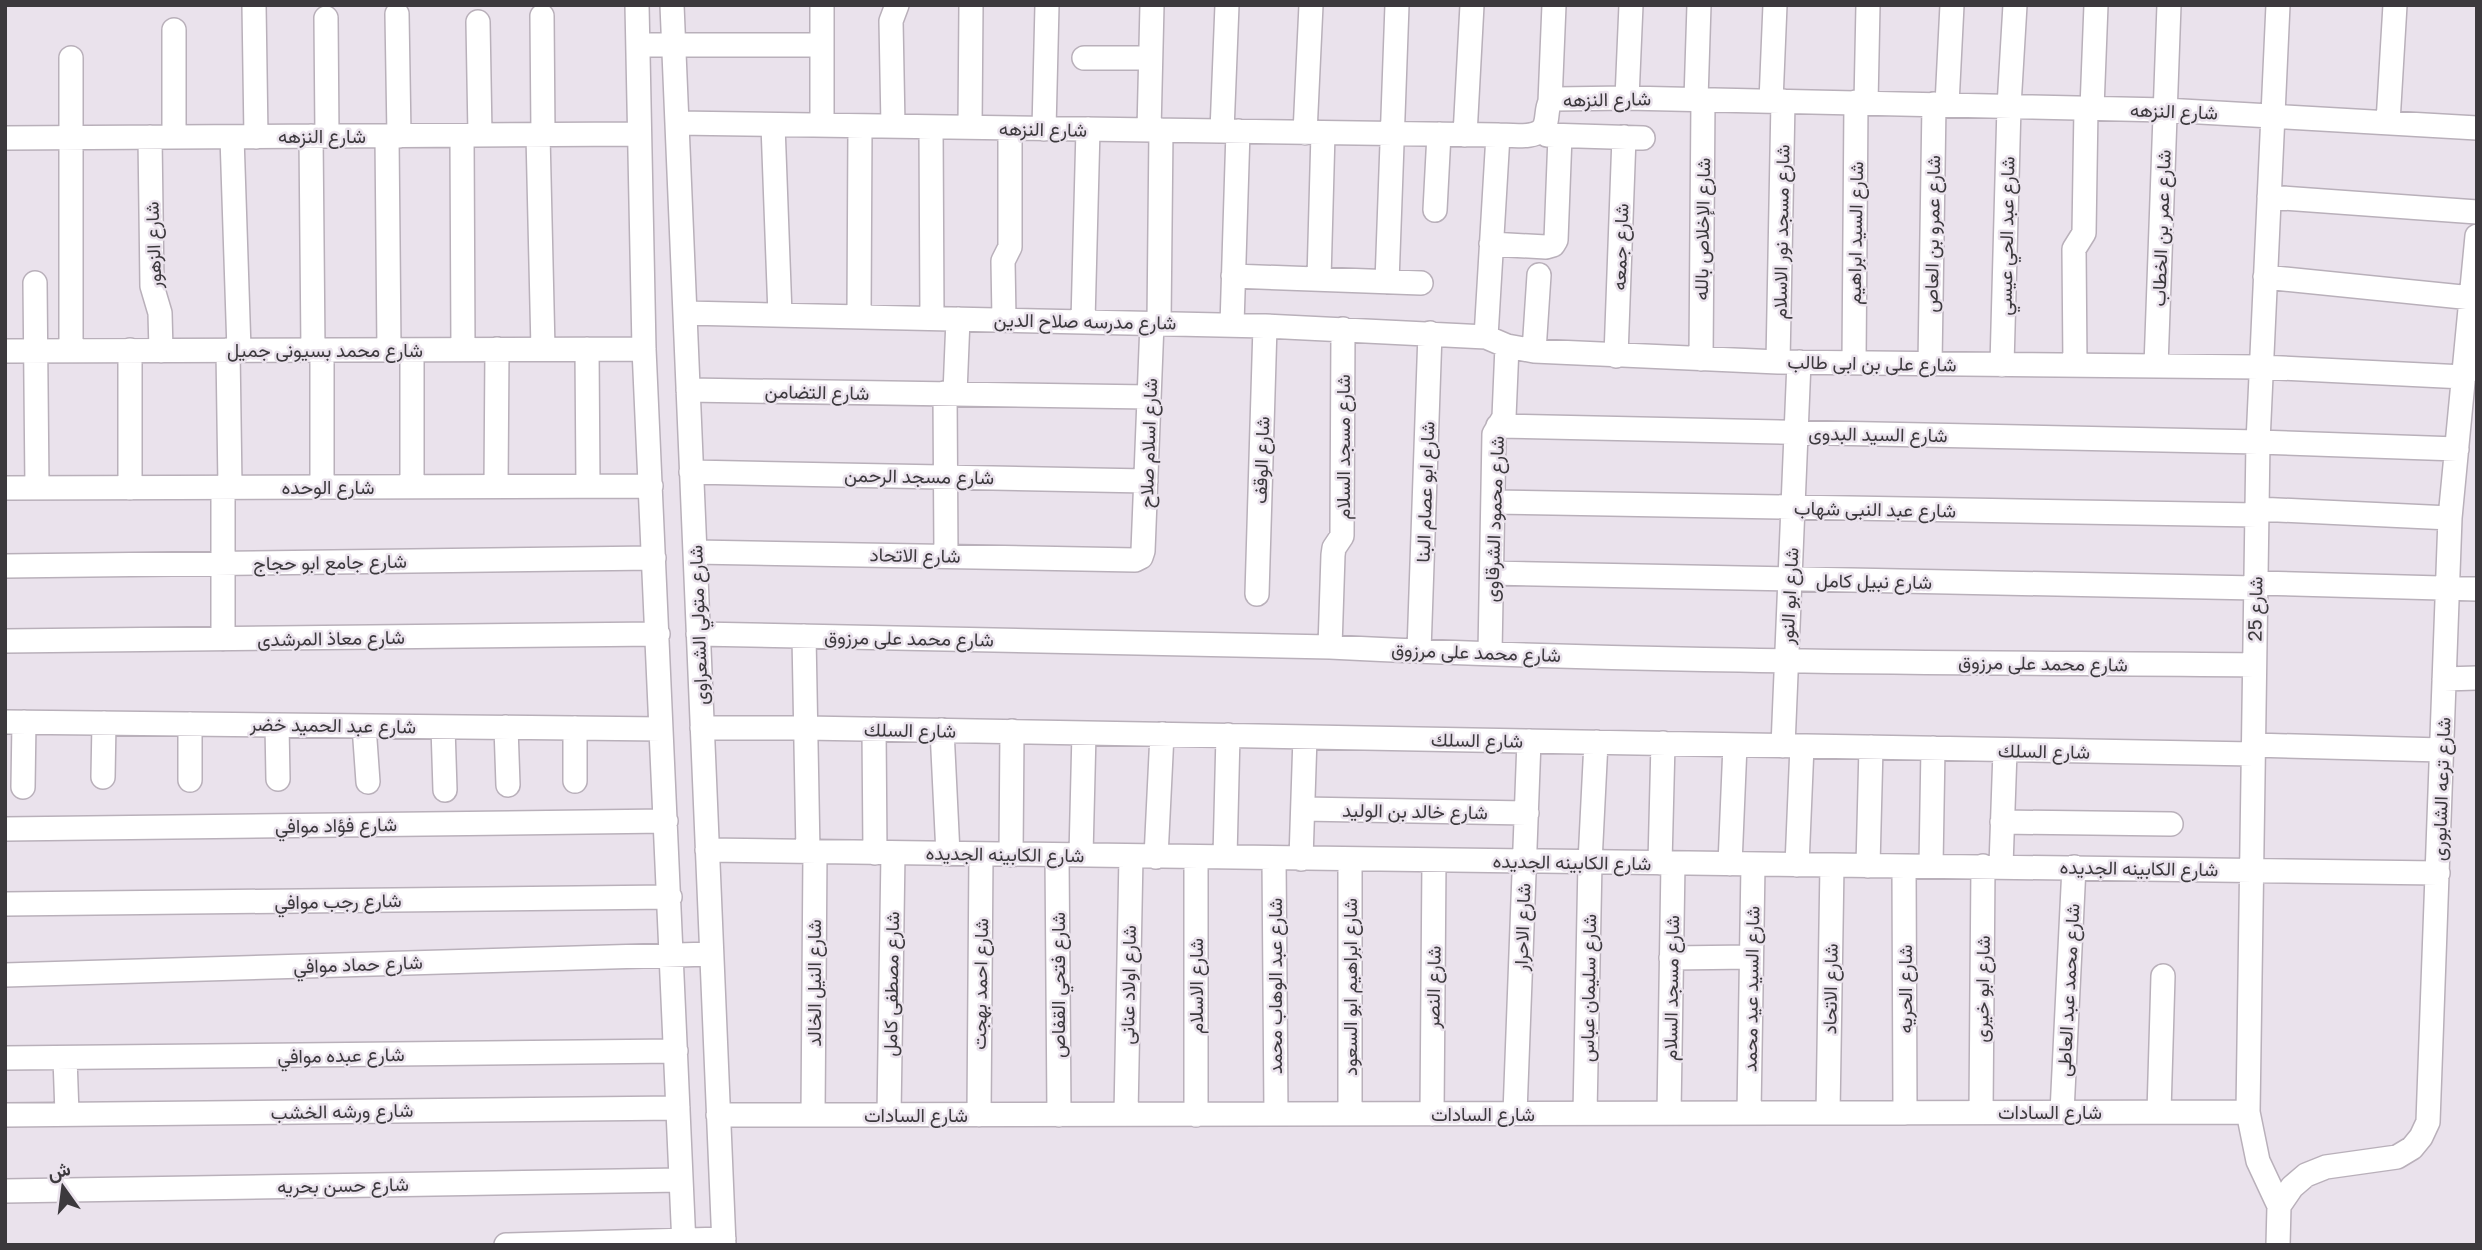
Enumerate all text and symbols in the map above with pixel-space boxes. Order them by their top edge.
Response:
street label: شارع النزهه [1563,86,1651,113]
street label: شارع النزهه [2129,97,2218,126]
street label: شارع النزهه [999,116,1087,143]
street label: شارع النزهه [278,124,366,149]
street label: شارع مسجد نور الاسلام [1767,144,1796,320]
street label: شارع عمر بن الخطاب [2146,149,2177,307]
street label: شارع عمرو بن العاص [1919,155,1946,313]
street label: شارع عبد الحي عيسي [1993,156,2023,316]
street label: شارع الإخلاص بالله [1689,157,1716,301]
street label: شارع السيد ابراهيم [1842,161,1869,305]
street label: شارع الزهور [139,201,168,290]
street label: شارع جمعه [1606,203,1635,291]
street label: شارع مدرسه صلاح الدين [993,307,1177,336]
street label: شارع محمد بسيونى جميل [227,338,423,363]
street label: شارع على بن ابى طالب [1787,350,1957,377]
street label: شارع مسجد السلام [1331,374,1356,520]
street label: شارع اسلام صلاح [1134,378,1163,508]
street label: شارع التضامن [764,379,870,406]
street label: شارع الوقف [1247,416,1276,504]
street label: شارع ابو عصام البنا [1411,421,1440,563]
street label: شارع السيد البدوى [1808,421,1948,448]
street label: شارع محمود الشرقاوى [1479,435,1510,603]
street label: شارع مسجد الرحمن [844,463,994,490]
street label: شارع الوحده [282,475,375,500]
street label: شارع عبد النبى شهاب [1794,496,1956,523]
street label: شارع الاتحاد [869,542,961,569]
street label: شارع متولي الشعراوى [683,544,717,705]
street label: شارع ابو النور [1774,547,1805,646]
street label: شارع جامع ابو حجاج [253,549,407,577]
street label: شارع نبيل كامل [1816,568,1932,595]
street label: شارع 25 [2242,576,2269,642]
street label: شارع معاذ المرشدى [257,625,405,652]
street label: شارع محمد على مرزوق [824,625,994,652]
street label: شارع محمد على مرزوق [1391,637,1561,668]
street label: شارع محمد على مرزوق [1958,650,2128,677]
street label: شارع عبد الحميد خضر [249,712,416,739]
street label: شارع السلك [864,717,956,744]
street label: شارع ترعه الشابورى [2426,717,2457,861]
street label: شارع السلك [1431,727,1523,754]
street label: شارع السلك [1998,738,2090,765]
street label: شارع خالد بن الوليد [1342,798,1488,825]
street label: شارع فؤاد موافي [275,812,397,842]
street label: شارع الكابينه الجديده [925,841,1085,868]
street label: شارع الكابينه الجديده [1492,849,1652,876]
street label: شارع الكابينه الجديده [2059,855,2219,882]
street label: شارع الاحرار [1508,883,1537,972]
street label: شارع رجب موافي [274,888,402,918]
street label: شارع عبد الوهاب محمد [1263,898,1288,1074]
street label: شارع ابراهيم ابو السعود [1338,898,1363,1076]
street label: شارع محمد عبد العاطى [2051,903,2086,1077]
street label: شارع السيد عيد محمد [1738,906,1765,1072]
street label: شارع مصطفى كامل [878,911,905,1057]
street label: شارع فتحي القفاص [1046,912,1074,1058]
street label: شارع سليمان عباس [1575,914,1602,1062]
street label: شارع مسجد السلام [1658,915,1685,1061]
street label: شارع احمد بهجت [967,918,994,1050]
street label: شارع النيل الخالد [802,919,827,1047]
street label: شارع اولاد عنانى [1115,925,1142,1045]
street label: شارع ابو خيرى [1969,935,1996,1043]
street label: شارع الاسلام [1184,938,1209,1034]
street label: شارع الاتحاد [1817,943,1844,1035]
street label: شارع النصر [1420,945,1447,1030]
street label: شارع الحريه [1893,945,1918,1033]
street label: شارع حماد موافي [293,950,423,982]
street label: شارع عبده موافي [277,1042,405,1072]
street label: شارع ورشه الخشب [271,1098,413,1125]
street label: شارع السادات [1998,1100,2102,1125]
street label: شارع السادات [1431,1102,1535,1127]
street label: شارع السادات [864,1103,968,1128]
north arrow [28,1152,98,1222]
text: ش [45,1156,73,1185]
street label: شارع حسن بحريه [277,1172,409,1199]

